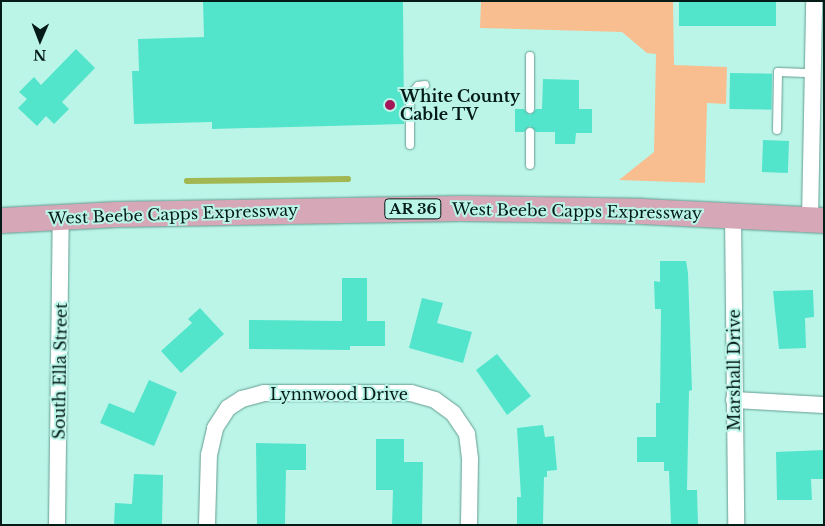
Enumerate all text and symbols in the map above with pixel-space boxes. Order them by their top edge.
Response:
north arrow [15,15,65,65]
text: N [33,46,46,64]
place label: White County Cable TV [400,86,520,124]
marker: White County Cable TV [384,99,396,111]
road number: AR 36 [383,196,443,222]
street label: West Beebe Capps Expressway [452,199,702,223]
street label: West Beebe Capps Expressway [48,200,298,228]
street label: South Ella Street [49,302,71,440]
street label: Marshall Drive [724,309,744,431]
street label: Lynnwood Drive [270,384,408,404]

